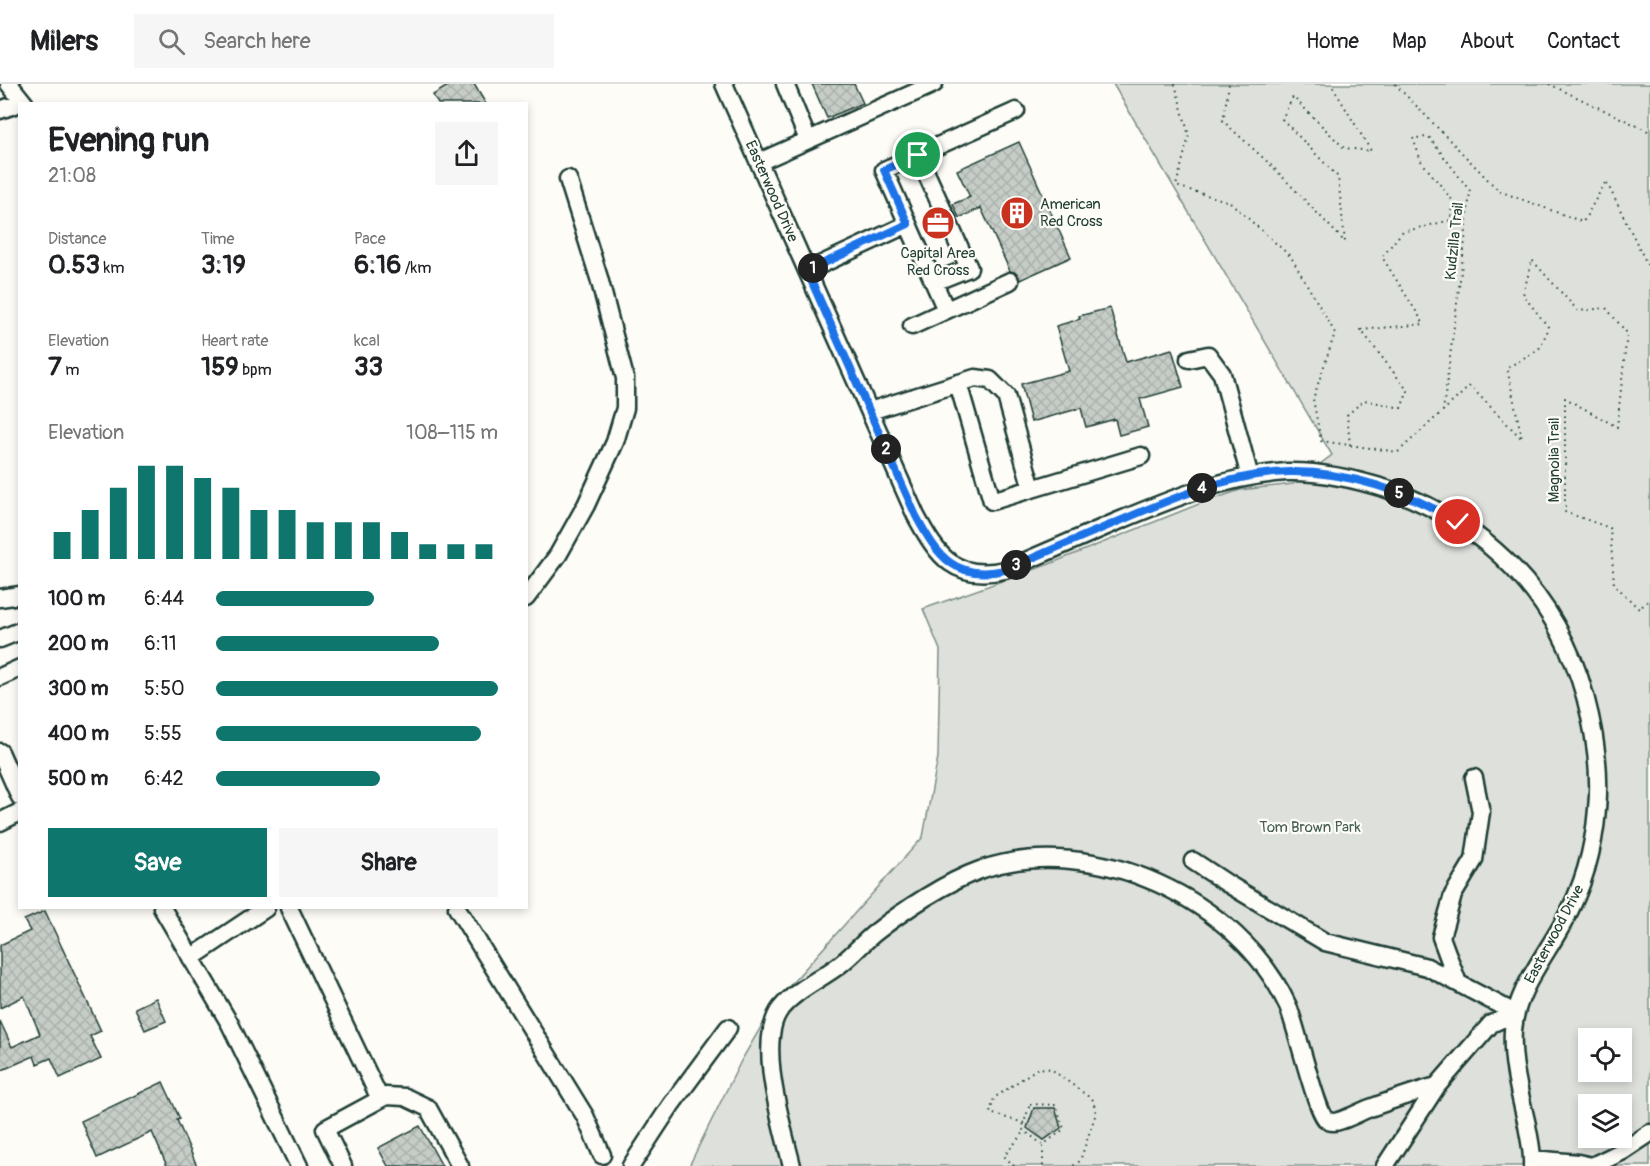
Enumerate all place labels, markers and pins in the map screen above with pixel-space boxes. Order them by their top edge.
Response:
pin [892,129,943,180]
building icon: American Red Cross [999,195,1035,231]
place label: American Red Cross [1040,195,1103,231]
office icon: Capital Area Red Cross [920,205,956,241]
place label: Capital Area Red Cross [901,244,976,280]
pin: 1 [798,253,828,283]
pin: 2 [871,434,901,464]
pin: 4 [1187,473,1217,503]
pin: 5 [1384,478,1414,508]
pin [1432,496,1483,547]
pin: 3 [1001,550,1031,580]

